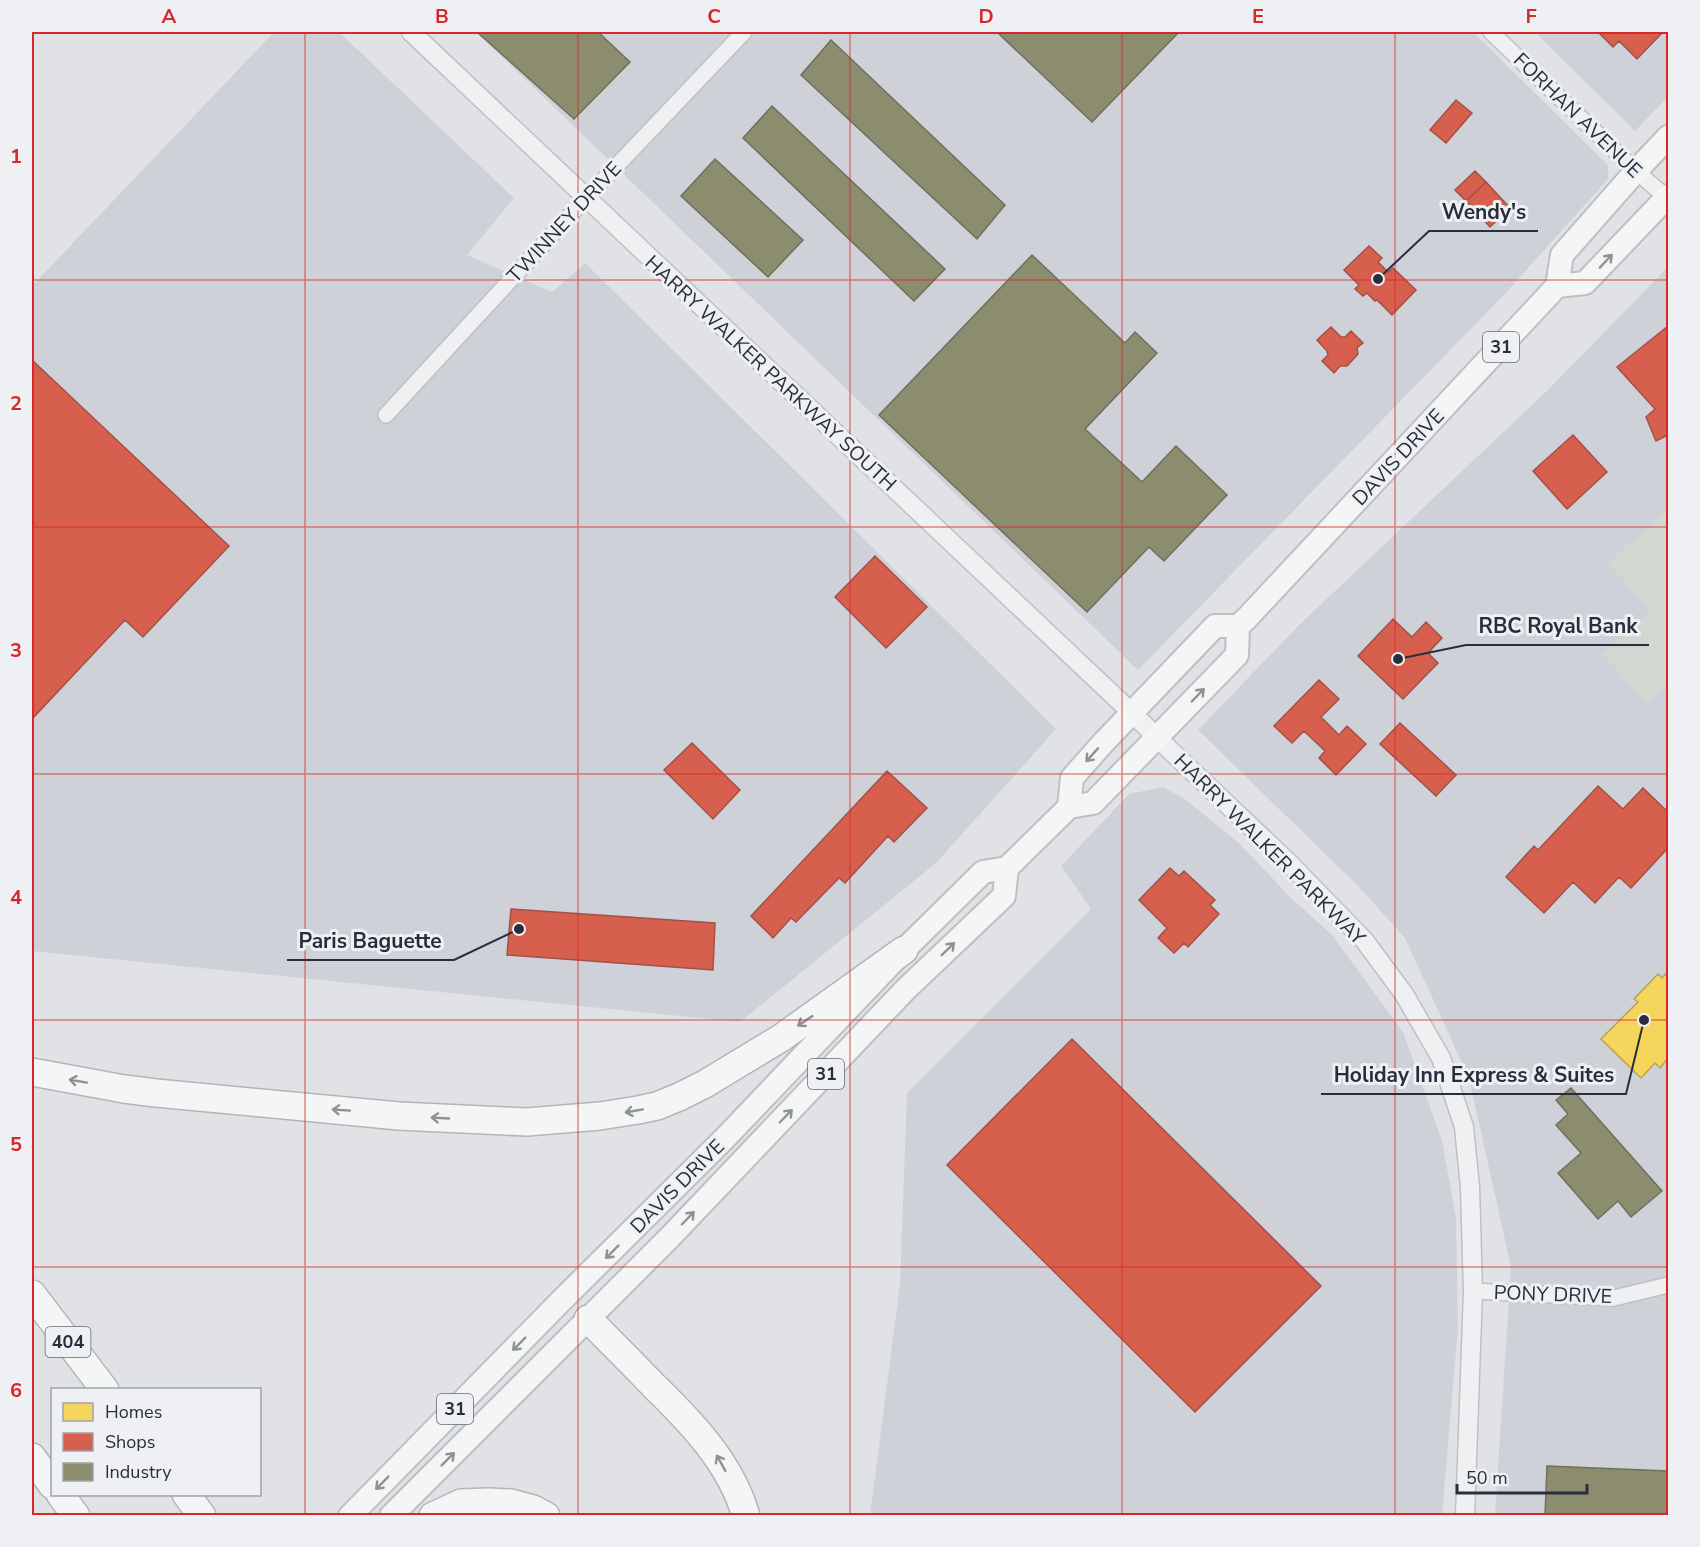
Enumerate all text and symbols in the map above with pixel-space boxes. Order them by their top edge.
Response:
text: A [162,3,177,30]
text: B [435,3,449,30]
text: C [707,3,721,30]
text: D [978,3,994,30]
text: E [1252,3,1264,30]
text: F [1525,3,1537,30]
street label: FORHAN AVENUE [1507,47,1648,184]
text: 1 [10,143,22,170]
street label: TWINNEY DRIVE [501,156,628,289]
callout: Wendy's [1429,192,1538,231]
text: Wendy's [1442,198,1526,226]
street label: HARRY WALKER PARKWAY SOUTH [639,249,902,497]
one-way arrow [1599,254,1613,269]
road number: 31 [1483,332,1519,362]
text: 2 [10,390,22,417]
street label: DAVIS DRIVE [1346,403,1450,512]
callout: RBC Royal Bank [1466,606,1649,645]
text: RBC Royal Bank [1479,612,1638,640]
text: 3 [10,637,22,664]
one-way arrow [1191,688,1205,703]
one-way arrow [1085,748,1099,763]
street label: HARRY WALKER PARKWAY [1168,748,1372,952]
text: 4 [10,884,22,911]
callout: Paris Baguette [287,921,454,960]
text: Paris Baguette [298,927,442,955]
one-way arrow [941,942,956,956]
one-way arrow [798,1015,814,1027]
callout: Holiday Inn Express & Suites [1321,1055,1626,1094]
road number: 31 [808,1059,844,1089]
text: Holiday Inn Express & Suites [1334,1061,1614,1089]
one-way arrow [68,1075,88,1086]
one-way arrow [331,1105,351,1116]
one-way arrow [625,1106,644,1117]
one-way arrow [778,1109,792,1124]
one-way arrow [430,1112,450,1123]
text: 5 [10,1131,22,1158]
street label: DAVIS DRIVE [624,1133,730,1239]
one-way arrow [681,1211,696,1226]
one-way arrow [604,1244,619,1259]
street label: PONY DRIVE [1493,1279,1613,1310]
road number: 404 [46,1327,90,1357]
one-way arrow [512,1337,526,1352]
text: 6 [10,1377,22,1404]
legend [51,1388,261,1496]
road number: 31 [437,1394,473,1424]
text: Homes [105,1400,162,1424]
text: Shops [105,1430,155,1454]
one-way arrow [440,1452,455,1467]
one-way arrow [715,1455,727,1472]
scale bar [1457,1457,1588,1495]
text: Industry [105,1460,172,1484]
text: 50 m [1466,1466,1508,1490]
one-way arrow [375,1476,390,1491]

